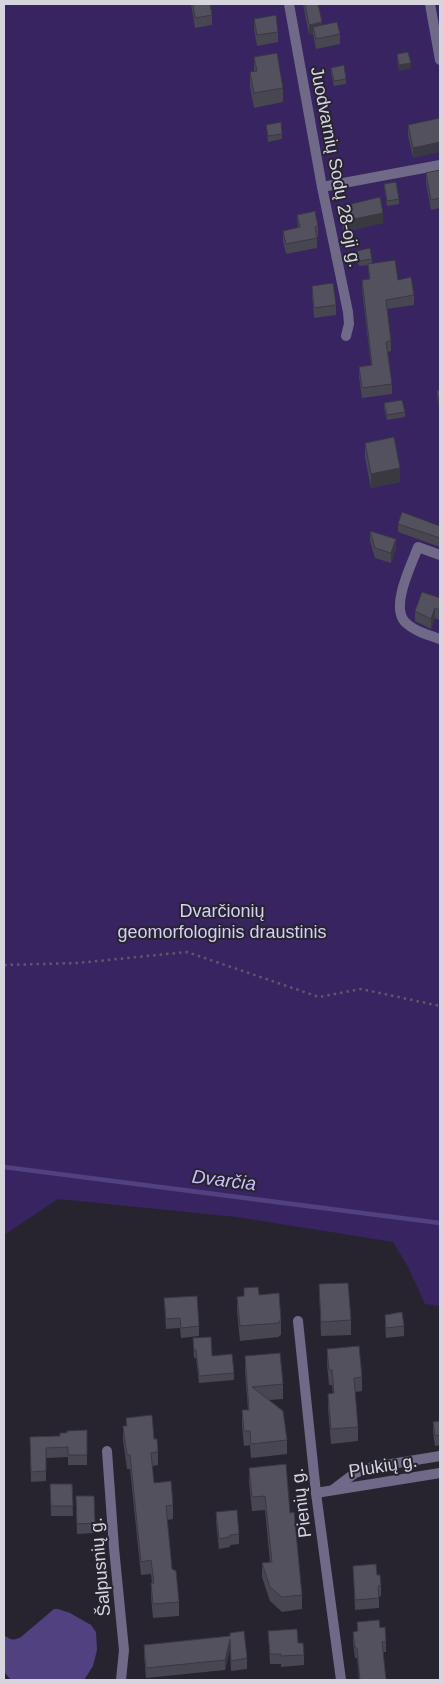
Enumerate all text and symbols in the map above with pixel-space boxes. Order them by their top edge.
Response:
street label: Juodvarnių Sodų 28-oji g. [307,65,365,269]
park label: Dvarčionių geomorfologinis draustinis [117,901,327,942]
water label: Dvarčia [191,1166,257,1194]
street label: Plukių g. [347,1451,419,1481]
street label: Pienių g. [287,1467,315,1539]
street label: Šalpusnių g. [85,1517,114,1617]

